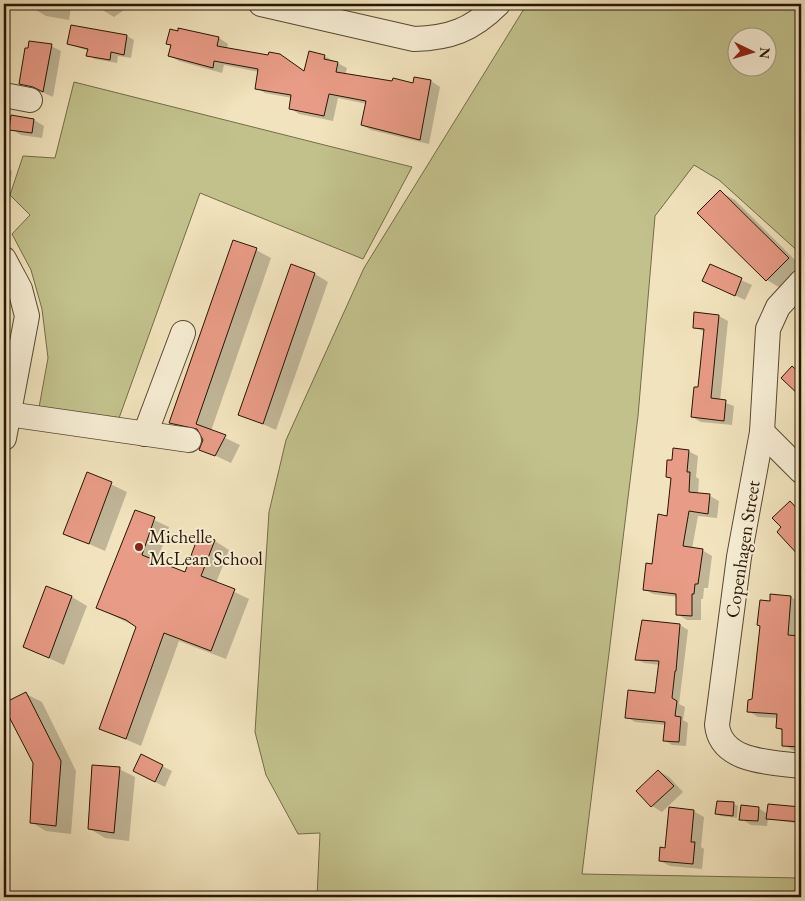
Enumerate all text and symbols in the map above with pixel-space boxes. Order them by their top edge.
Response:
north arrow [728,28,778,78]
text: N [755,47,774,60]
street label: Copenhagen Street [719,479,766,620]
place label: Michelle McLean School [149,524,263,571]
marker: Michelle McLean School [133,541,145,553]

